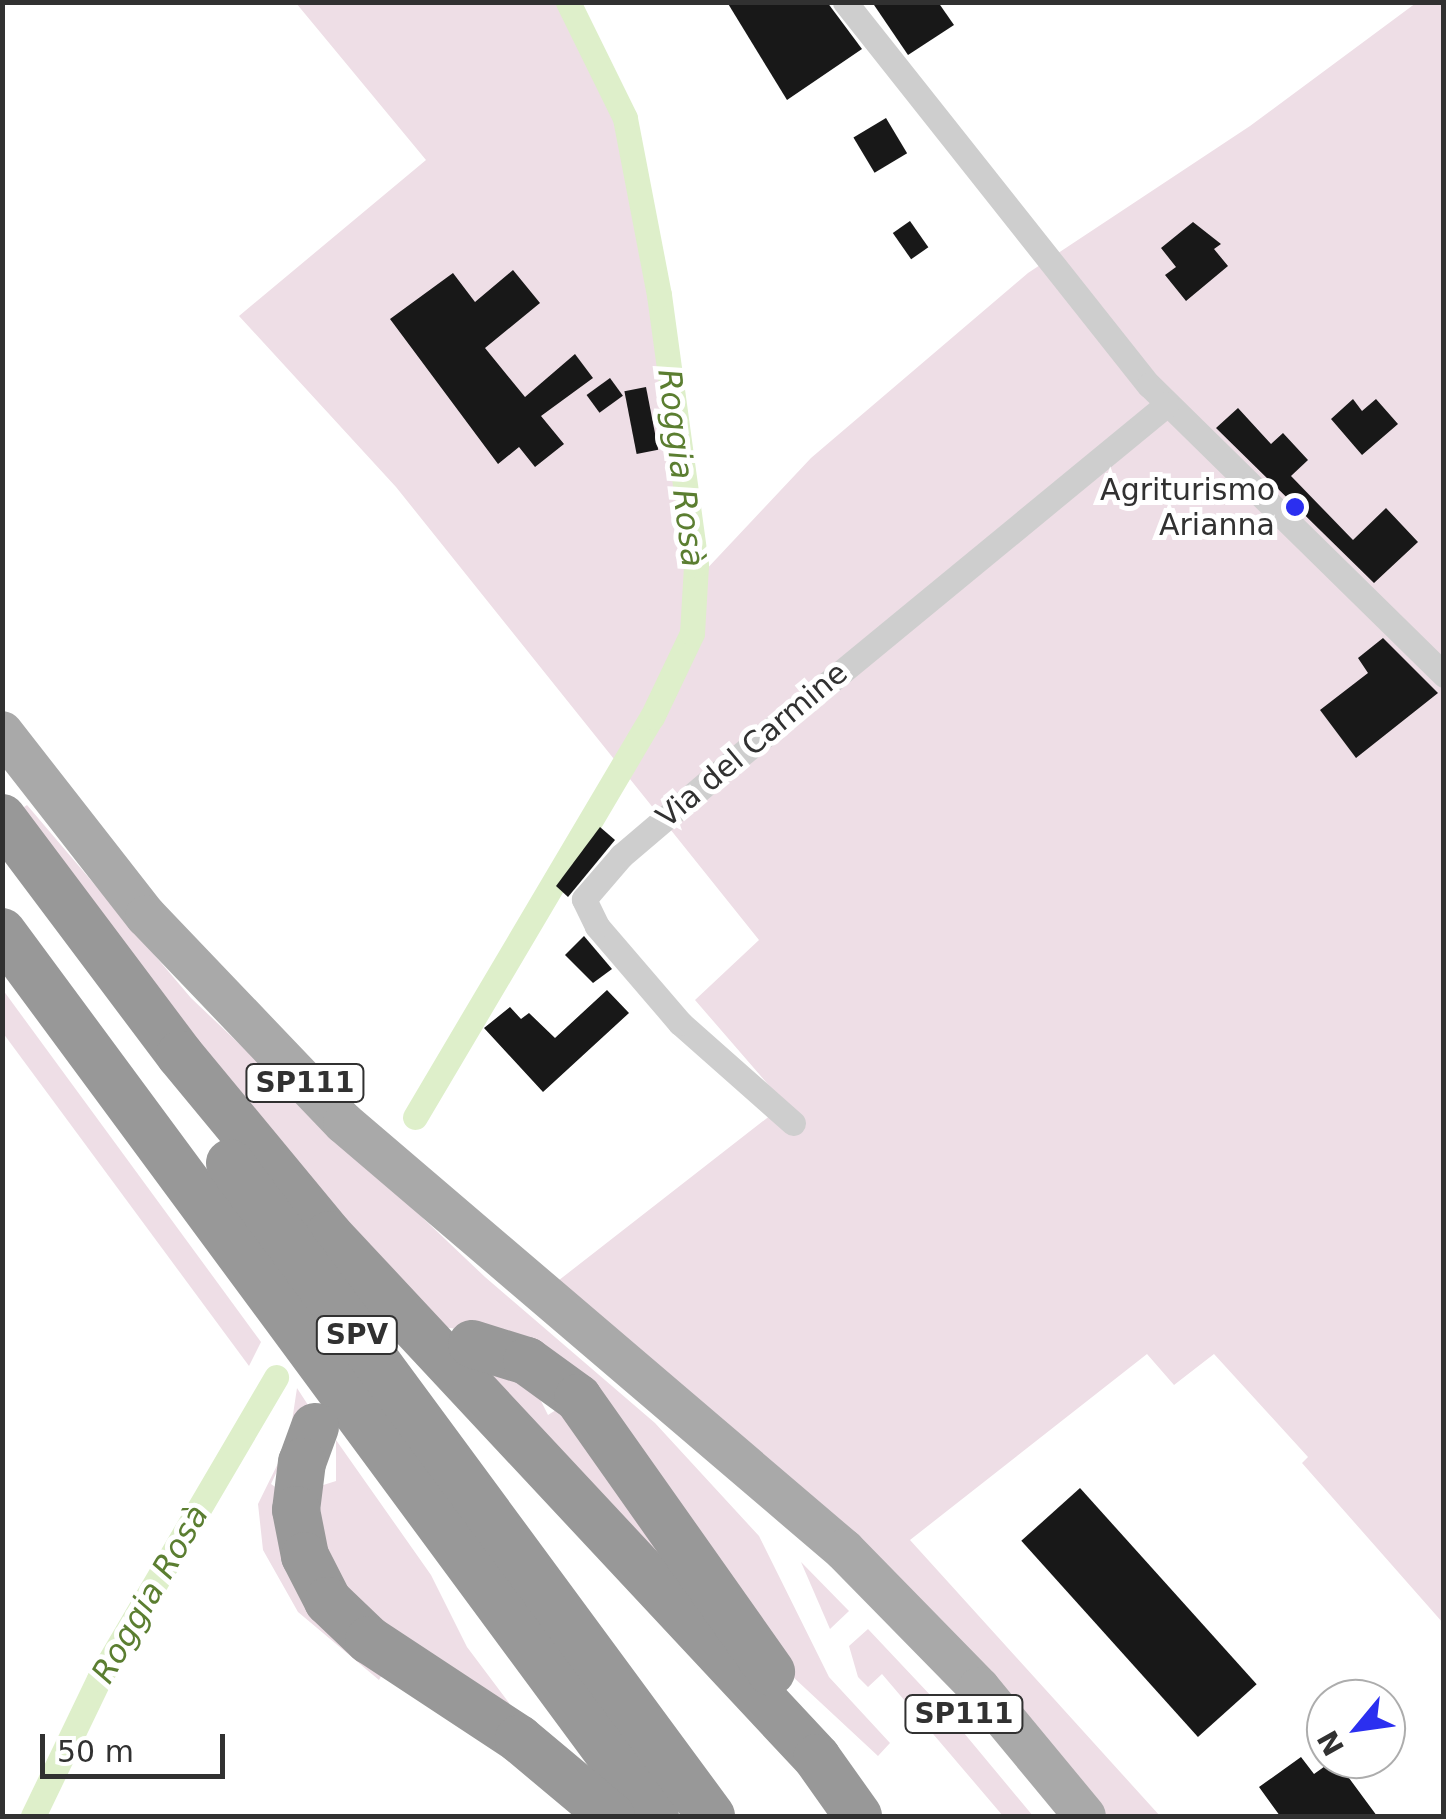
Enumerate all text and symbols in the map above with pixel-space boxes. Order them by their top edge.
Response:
water label: Roggia Rosà [650,367,712,569]
place label: Agriturismo Arianna [1100,472,1275,542]
marker: Agriturismo Arianna [1284,496,1306,518]
street label: Via del Carmine [649,655,855,835]
road number: SP111 [245,1060,365,1106]
road number: SPV [314,1312,400,1358]
water label: Roggia Rosà [84,1498,216,1690]
north arrow [1306,1679,1406,1779]
road number: SP111 [904,1691,1024,1737]
scale bar [45,1714,230,1776]
text: N [1311,1725,1351,1761]
text: 50 m [57,1734,134,1769]

